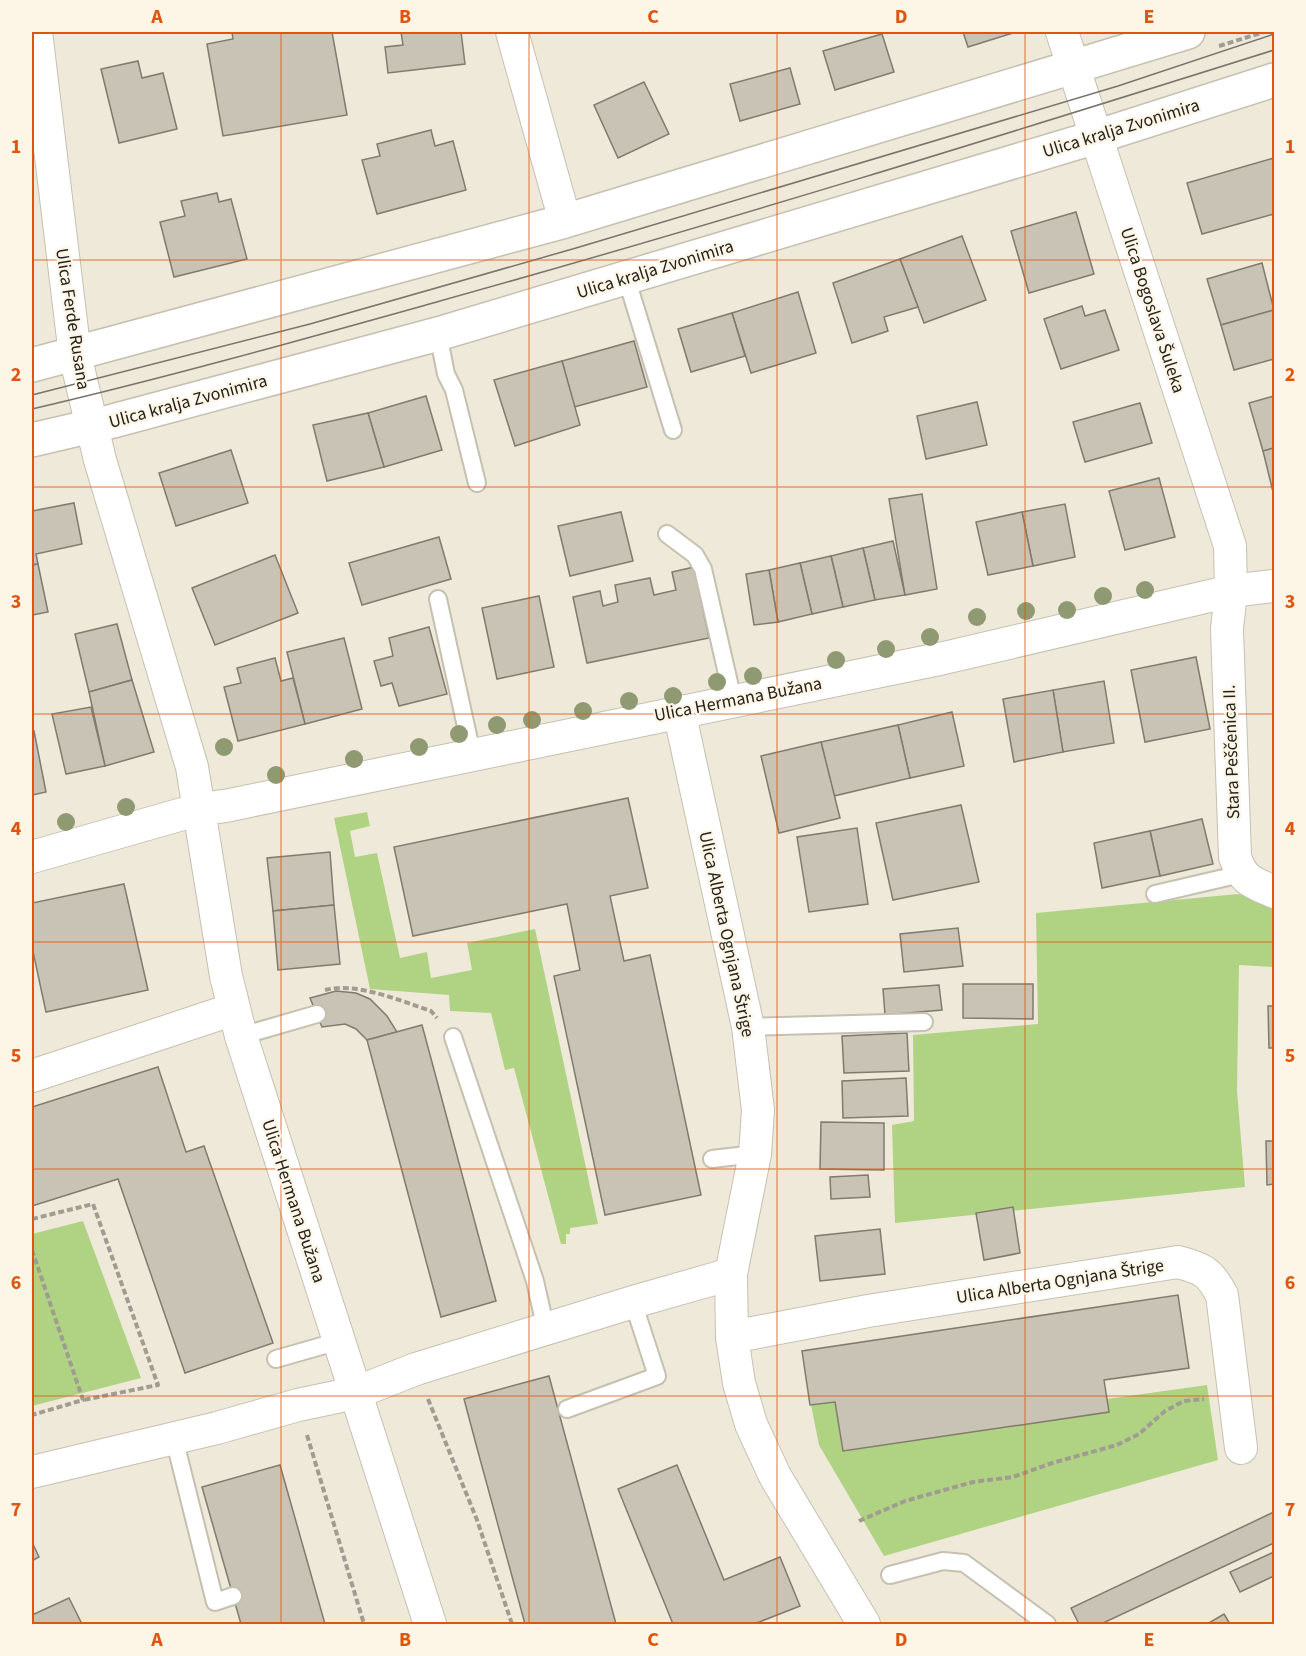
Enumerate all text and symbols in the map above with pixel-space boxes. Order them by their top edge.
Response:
text: A [150,3,163,31]
text: B [399,3,411,31]
text: C [647,3,659,31]
text: D [895,3,907,31]
text: E [1144,3,1154,31]
street label: Ulica kralja Zvonimira [1040,93,1203,164]
text: 1 [11,133,21,161]
text: 1 [1285,133,1295,161]
street label: Ulica Bogoslava Šuleka [1114,224,1191,396]
street label: Ulica kralja Zvonimira [574,234,737,305]
street label: Ulica Ferde Rusana [49,246,96,392]
text: 2 [11,361,21,389]
text: 2 [1285,361,1295,389]
street label: Ulica kralja Zvonimira [106,368,270,435]
text: 3 [11,588,21,616]
text: 3 [1285,588,1295,616]
street label: Ulica Hermana Bužana [652,671,824,728]
street label: Stara Peščenica II. [1217,684,1246,820]
text: 4 [11,815,22,843]
text: 4 [1285,815,1296,843]
street label: Ulica Alberta Ognjana Štrige [692,829,761,1039]
text: 5 [11,1042,21,1070]
text: 5 [1285,1042,1295,1070]
street label: Ulica Hermana Bužana [255,1116,332,1286]
street label: Ulica Alberta Ognjana Štrige [955,1253,1166,1310]
text: 6 [11,1269,21,1297]
text: 6 [1285,1269,1295,1297]
text: 7 [11,1496,21,1524]
text: 7 [1285,1496,1295,1524]
text: A [150,1626,163,1654]
text: B [399,1626,411,1654]
text: C [647,1626,659,1654]
text: D [895,1626,907,1654]
text: E [1144,1626,1154,1654]

